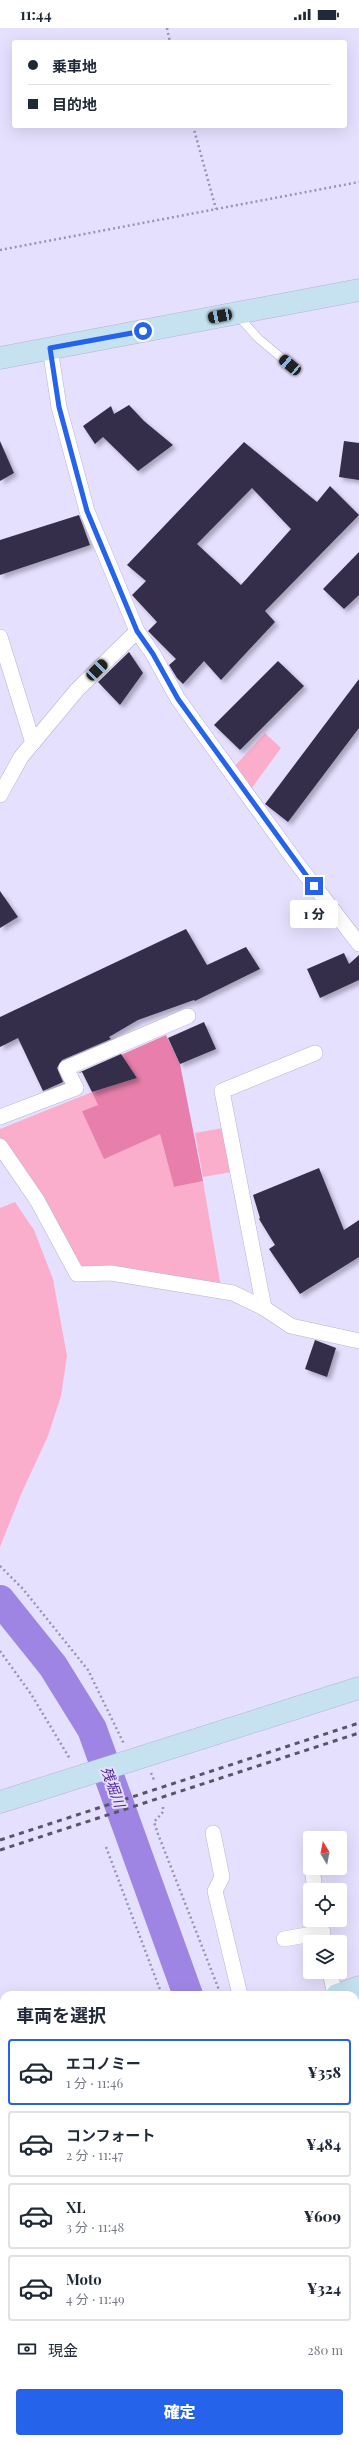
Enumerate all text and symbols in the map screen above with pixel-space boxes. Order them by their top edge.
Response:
text: 11:44 [20,4,52,24]
text: 乗車地 [52,56,97,76]
text: 目的地 [52,94,97,114]
car [207,308,233,324]
route start [134,322,152,340]
car [277,353,303,377]
car [84,657,110,683]
route end [305,877,323,895]
callout: 1 分 [290,900,338,928]
text: 1 分 [303,905,325,922]
water label: 残堀川 [97,1764,130,1812]
north arrow [303,1831,347,1875]
map controls [303,1831,347,1979]
button: locate [303,1883,347,1927]
button: layers [303,1935,347,1979]
text: 車両を選択 [16,2003,106,2027]
text: エコノミー [66,2053,141,2073]
icon: car [18,2054,54,2090]
text: ¥358 [307,2062,341,2082]
text: 1 分 · 11:46 [66,2074,123,2091]
text: コンフォート [66,2125,156,2145]
icon: car [18,2126,54,2162]
text: ¥484 [306,2134,341,2154]
text: 2 分 · 11:47 [66,2146,123,2163]
text: XL [66,2197,86,2217]
icon: car [18,2198,54,2234]
text: ¥609 [304,2206,341,2226]
text: 3 分 · 11:48 [66,2218,124,2235]
text: Moto [66,2269,102,2289]
icon: car [18,2270,54,2306]
text: ¥324 [307,2278,341,2298]
text: 4 分 · 11:49 [66,2290,125,2307]
icon: cash [16,2338,38,2360]
text: 現金 [48,2340,78,2360]
text: 280 m [307,2341,343,2358]
button: 確定 [16,2389,343,2435]

